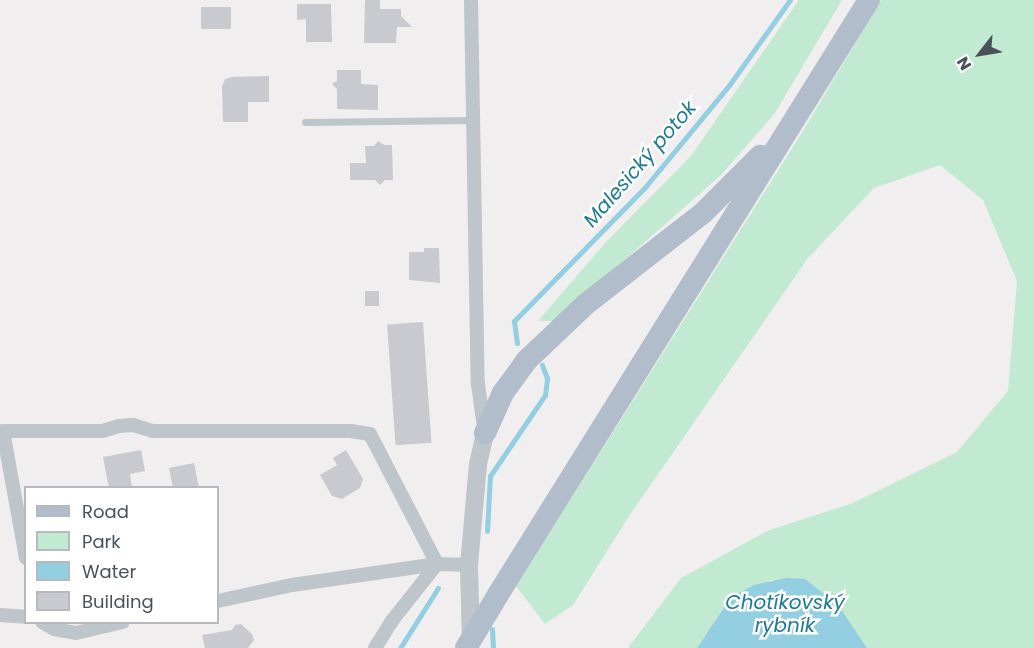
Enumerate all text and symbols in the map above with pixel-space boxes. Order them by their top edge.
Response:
north arrow [950,24,1010,84]
text: N [951,52,977,75]
water label: Malesický potok [579,96,701,232]
legend [24,486,219,624]
text: Road [82,499,129,524]
text: Park [82,529,121,554]
text: Water [82,559,136,584]
text: Building [82,589,154,614]
water label: Chotíkovský rybník [725,590,845,637]

